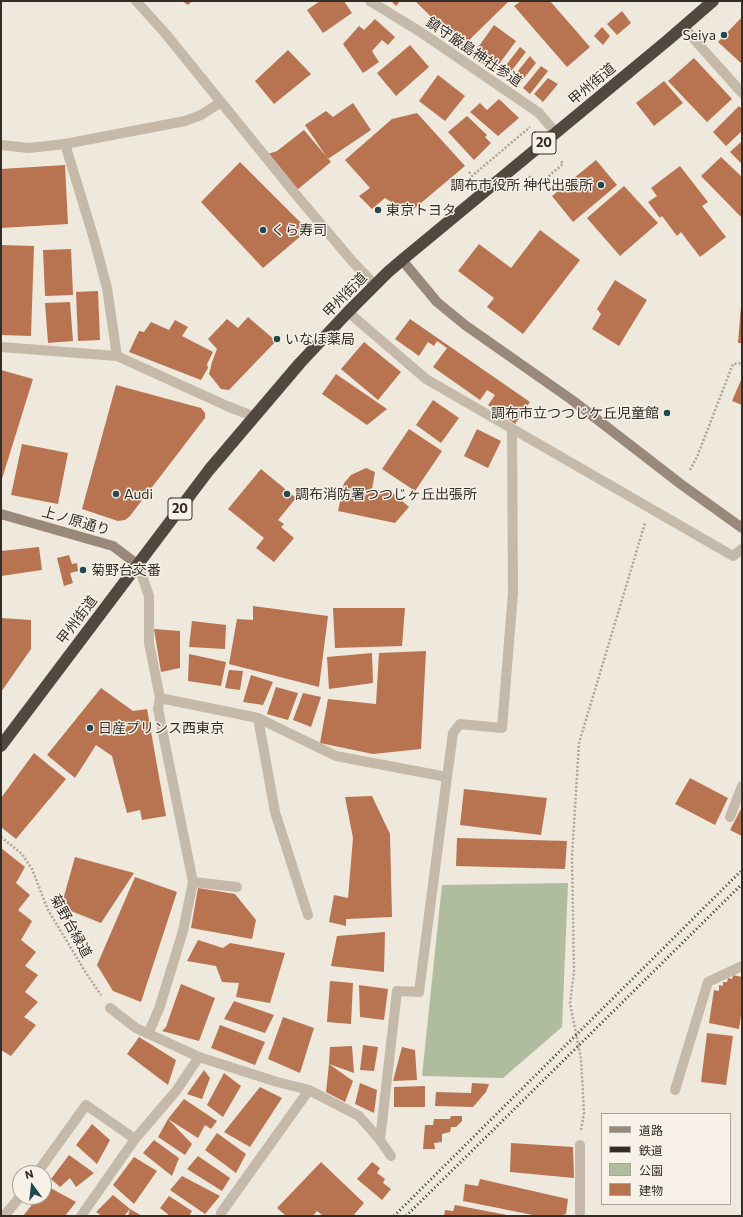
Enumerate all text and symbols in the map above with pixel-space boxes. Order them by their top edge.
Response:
street label: 鎮守厳島神社参道 [423,14,525,90]
place label: Seiya [682,27,716,43]
marker: Seiya [719,30,729,40]
street label: 甲州街道 [565,60,619,108]
road number: 20 [532,132,556,154]
place label: 調布市役所 神代出張所 [450,177,593,193]
marker: 調布市役所 神代出張所 [596,180,606,190]
place label: 東京トヨタ [386,202,456,218]
marker: 東京トヨタ [373,205,383,215]
place label: くら寿司 [271,222,327,238]
marker: くら寿司 [258,225,268,235]
street label: 甲州街道 [320,269,370,321]
place label: いなほ薬局 [285,331,355,347]
marker: いなほ薬局 [272,334,282,344]
place label: 調布市立つつじケ丘児童館 [491,405,659,421]
marker: 調布市立つつじケ丘児童館 [662,408,672,418]
place label: Audi [124,486,153,502]
place label: 調布消防署つつじヶ丘出張所 [295,486,477,502]
marker: Audi [111,489,121,499]
marker: 調布消防署つつじヶ丘出張所 [282,489,292,499]
road number: 20 [168,498,192,520]
street label: 上ノ原通り [40,503,112,539]
place label: 菊野台交番 [91,562,161,578]
marker: 菊野台交番 [78,565,88,575]
street label: 甲州街道 [53,593,101,647]
place label: 日産プリンス西東京 [98,720,224,736]
marker: 日産プリンス西東京 [85,723,95,733]
street label: 菊野台緑道 [47,891,95,961]
legend [601,1113,731,1205]
text: 道路 [639,1123,663,1137]
text: 鉄道 [639,1143,663,1157]
text: 公園 [639,1163,663,1177]
north arrow [12,1165,52,1205]
text: N [23,1167,35,1181]
text: 建物 [639,1183,663,1197]

